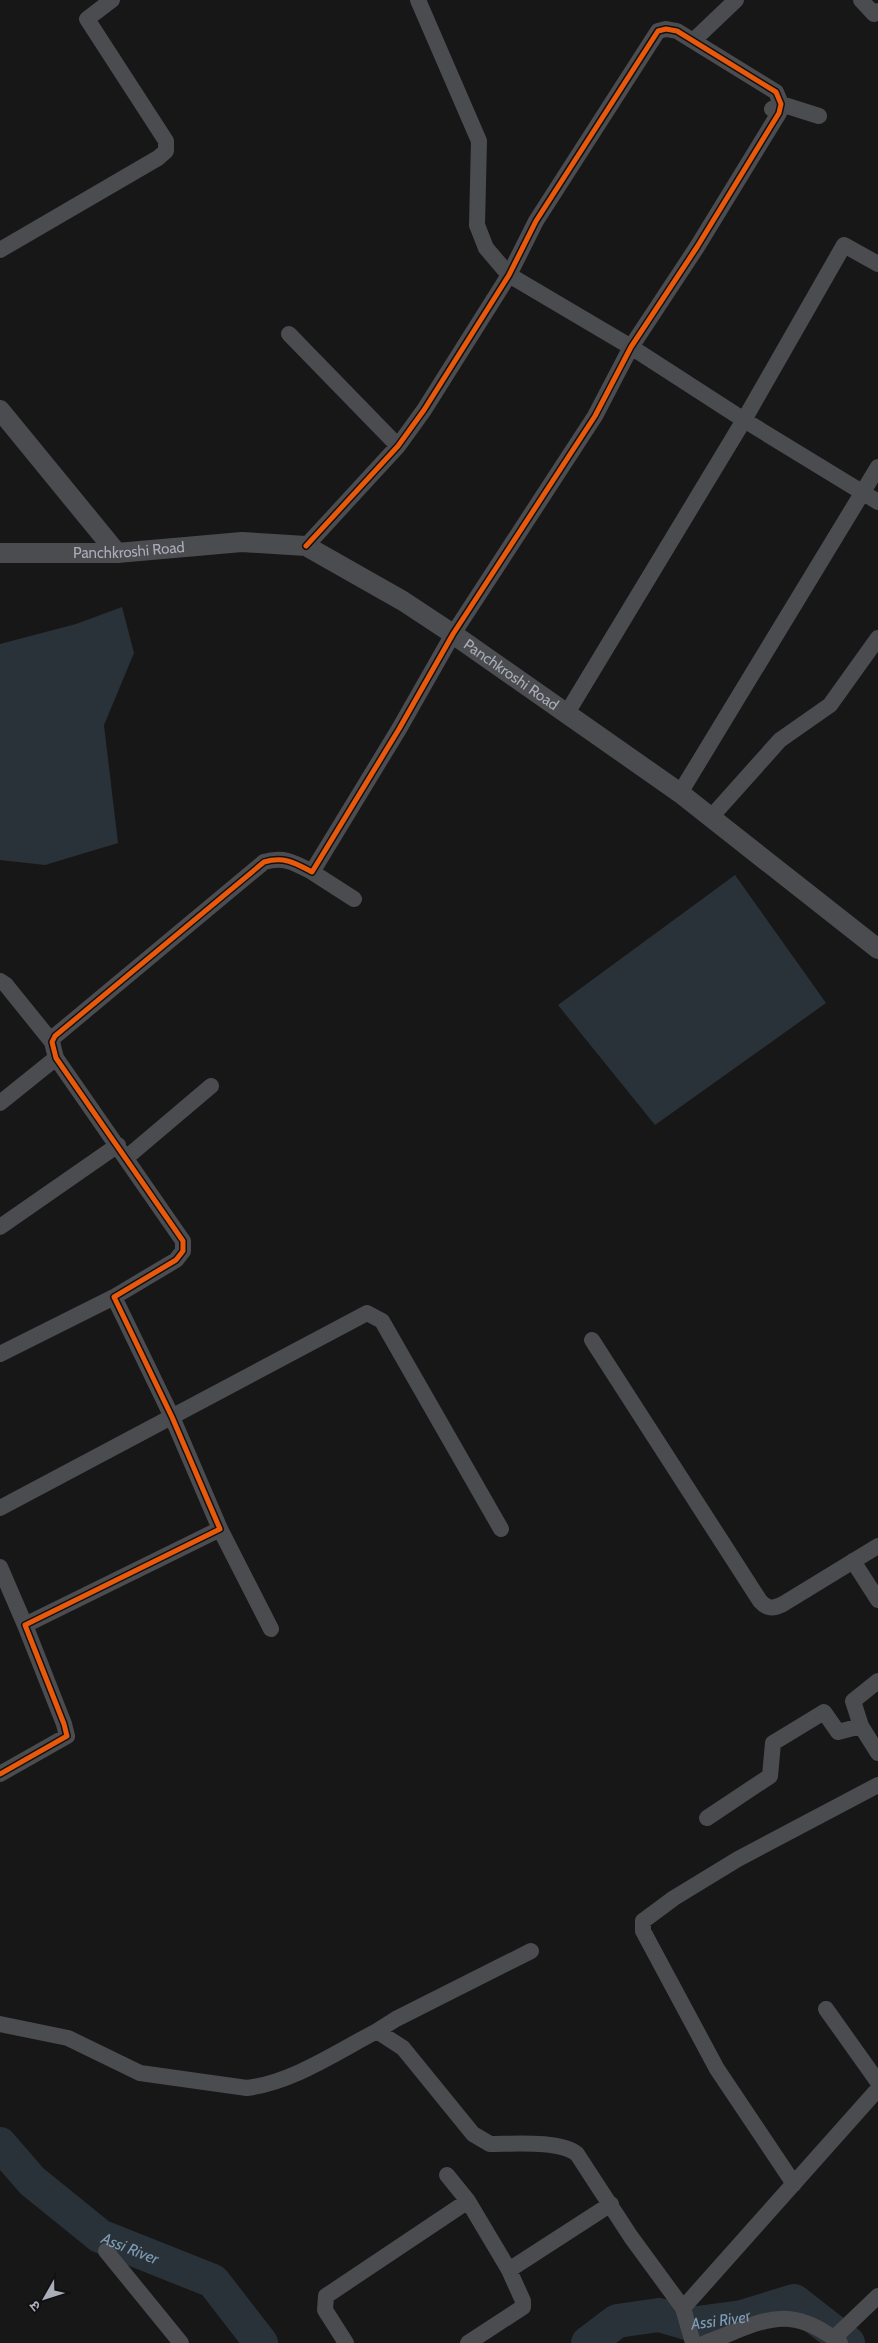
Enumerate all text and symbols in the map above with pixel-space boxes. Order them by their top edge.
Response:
street label: Panchkroshi Road [73,538,185,562]
street label: Panchkroshi Road [460,635,562,714]
water label: Assi River [98,2228,163,2268]
north arrow [20,2273,70,2323]
text: उ [25,2297,44,2315]
water label: Assi River [689,2305,754,2333]

